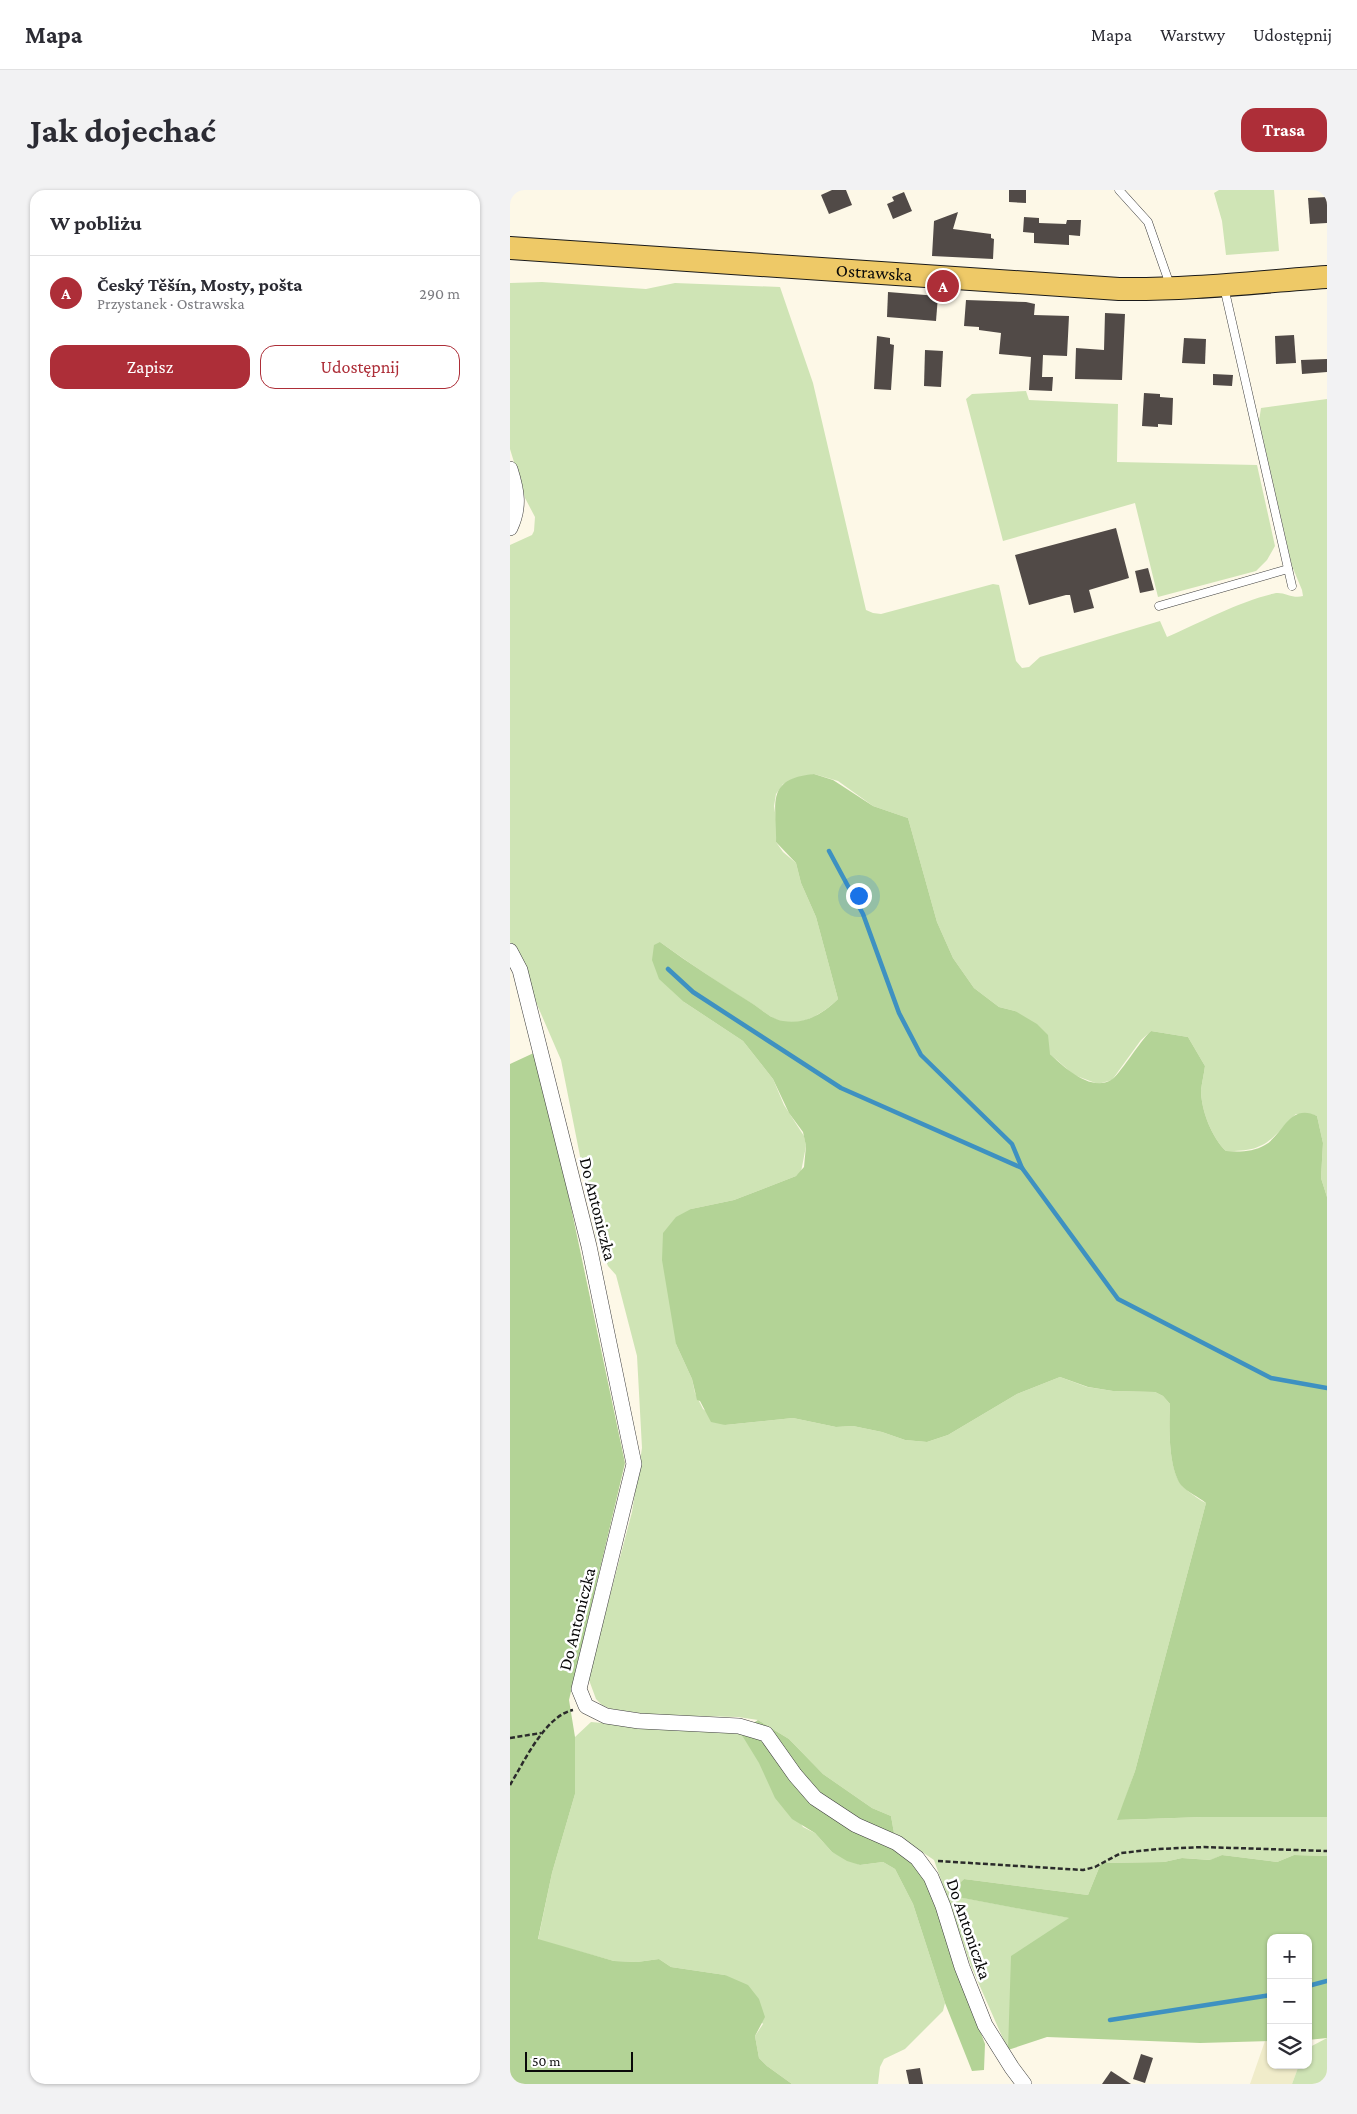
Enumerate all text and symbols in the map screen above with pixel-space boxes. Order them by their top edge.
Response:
text: Mapa [25,21,83,48]
text: Mapa [1091,25,1132,45]
text: Warstwy [1160,25,1225,45]
text: Udostępnij [1253,25,1332,45]
button: Trasa [1241,108,1327,152]
text: Jak dojechać [30,111,216,150]
text: W pobliżu [50,211,142,235]
street label: Ostrawska [835,260,913,285]
pin: A [927,267,959,305]
text: Český Těšín, Mosty, pošta [97,274,303,295]
text: A [61,285,71,302]
text: 290 m [419,285,460,302]
text: Przystanek · Ostrawska [97,295,245,312]
button: Zapisz [50,345,250,389]
button: Udostępnij [260,345,460,389]
your location [846,883,872,909]
street label: Do Antoniczka [576,1156,620,1262]
street label: Do Antoniczka [555,1566,599,1672]
street label: Do Antoniczka [942,1876,996,1982]
map controls [1267,1934,1312,2069]
button: + [1267,1934,1312,1979]
button: − [1267,1979,1312,2024]
button: layers [1267,2024,1312,2069]
scale bar [525,2049,632,2072]
text: 50 m [532,2053,560,2069]

